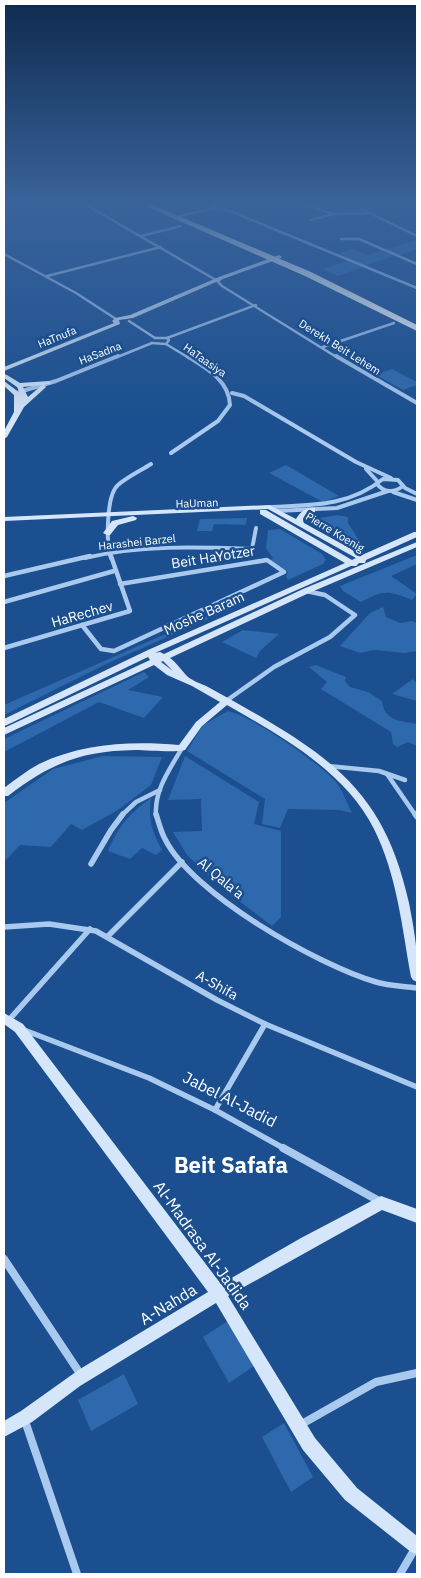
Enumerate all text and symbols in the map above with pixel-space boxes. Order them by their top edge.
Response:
street label: Derekh Beit Lehem [296,316,384,378]
street label: HaTnufa [36,323,79,351]
street label: HaSadna [77,338,123,367]
street label: HaTaasiya [181,340,229,380]
street label: HaUman [175,495,219,511]
street label: Pierre Koenig [303,509,367,555]
street label: Harashei Barzel [98,531,176,553]
street label: Beit HaYotzer [170,541,256,573]
street label: Moshe Baram [161,587,247,639]
street label: HaRechev [49,597,115,631]
street label: Al Qala'a [194,853,248,903]
street label: A-Shifa [193,966,242,1004]
street label: Jabel Al-Jadid [180,1067,280,1131]
district label: Beit Safafa [174,1150,288,1179]
street label: Al-Madrasa Al-Jadida [150,1177,257,1314]
street label: A-Nahda [136,1279,201,1329]

